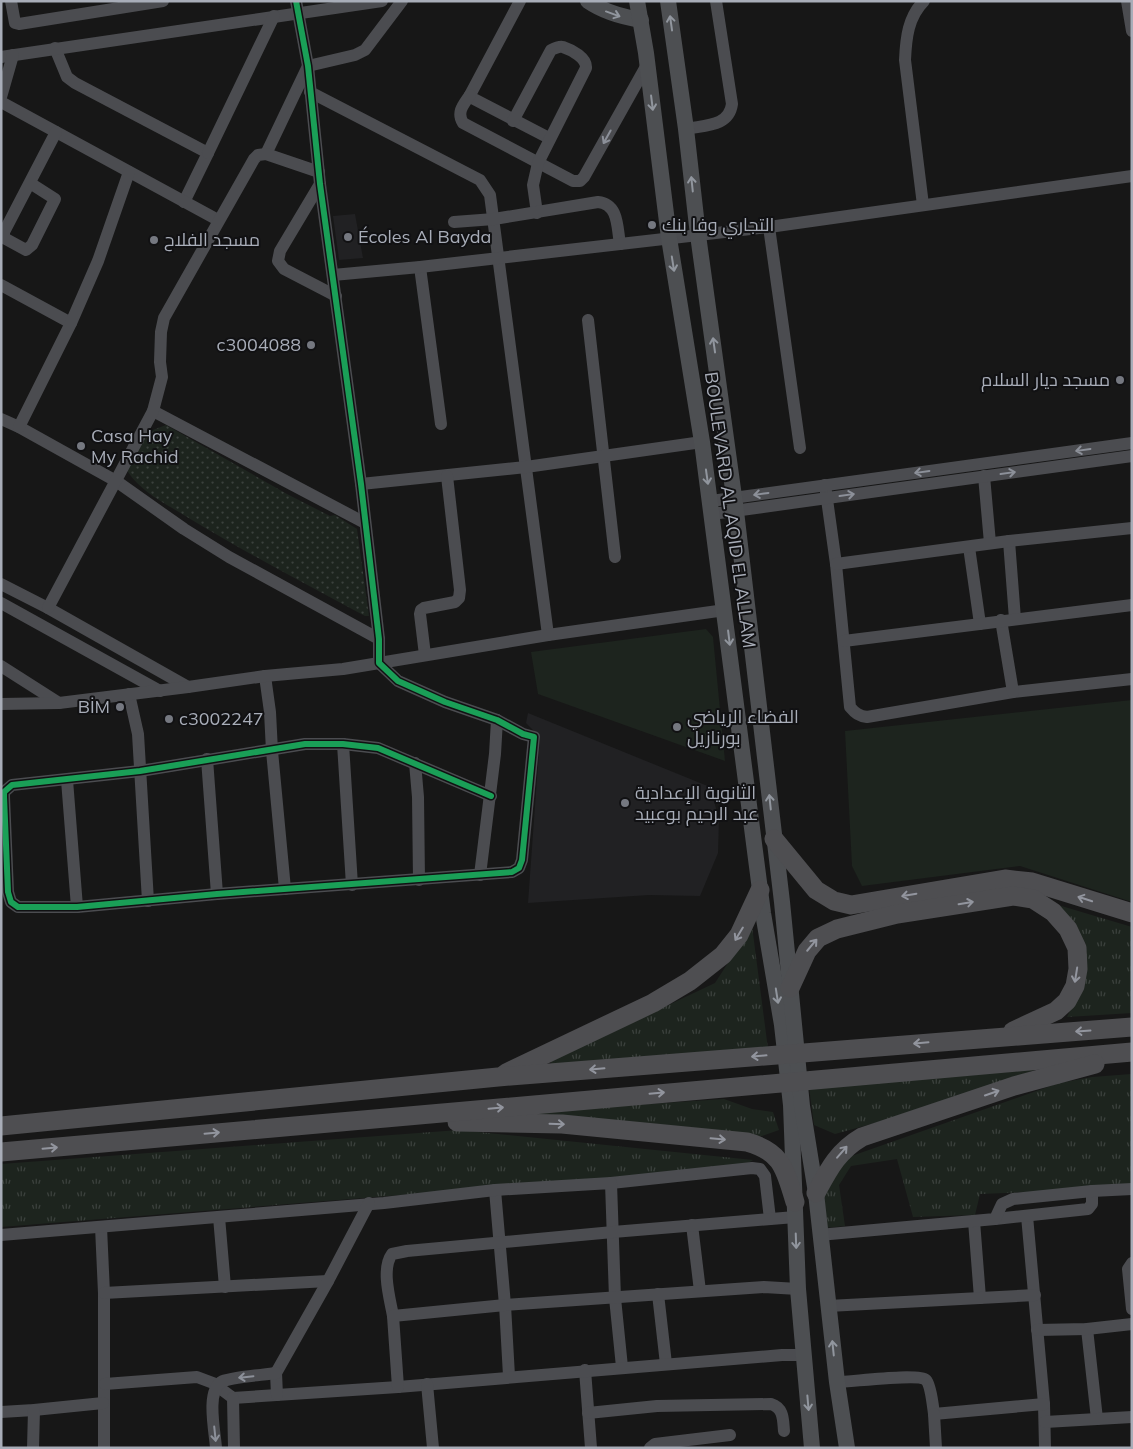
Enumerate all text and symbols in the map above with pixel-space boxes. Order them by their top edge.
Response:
one-way arrow [605,9,621,19]
one-way arrow [666,16,676,32]
one-way arrow [648,95,658,111]
one-way arrow [602,129,612,144]
one-way arrow [687,177,697,193]
place label: التجاري وفا بنك [662,213,774,239]
marker: التجاري وفا بنك [646,219,658,231]
place label: Écoles Al Bayda [358,225,491,248]
place label: مسجد الفلاح [164,228,260,252]
marker: Écoles Al Bayda [342,231,354,243]
marker: مسجد الفلاح [148,234,160,246]
one-way arrow [669,256,679,272]
place label: c3004088 [216,333,301,356]
one-way arrow [708,338,718,354]
marker: c3004088 [305,339,317,351]
place label: مسجد ديار السلام [981,368,1110,392]
street label: BOULEVARD AL AQID EL ALLAM [700,370,761,650]
marker: مسجد ديار السلام [1114,374,1126,386]
place label: Casa Hay My Rachid [91,424,178,468]
marker: Casa Hay My Rachid [75,440,87,452]
one-way arrow [1076,445,1092,455]
one-way arrow [915,467,931,477]
one-way arrow [702,468,712,484]
one-way arrow [1000,468,1016,478]
one-way arrow [754,489,770,499]
one-way arrow [839,490,855,500]
one-way arrow [724,629,734,645]
place label: BİM [78,695,110,718]
marker: BİM [114,701,126,713]
place label: الفضاء الرياضي بورنازيل [687,705,799,749]
place label: c3002247 [179,707,264,730]
marker: c3002247 [163,713,175,725]
marker: الفضاء الرياضي بورنازيل [671,721,683,733]
place label: الثانوية الإعدادية عبد الرحيم بوعبيد [635,781,758,826]
one-way arrow [765,794,775,810]
marker: الثانوية الإعدادية عبد الرحيم بوعبيد [619,797,631,809]
one-way arrow [902,891,918,901]
one-way arrow [1078,893,1094,903]
one-way arrow [958,898,974,908]
one-way arrow [733,926,743,940]
one-way arrow [806,939,818,952]
one-way arrow [1071,967,1081,983]
one-way arrow [772,987,782,1003]
one-way arrow [1075,1027,1091,1036]
one-way arrow [913,1038,929,1048]
one-way arrow [751,1052,767,1061]
one-way arrow [589,1065,605,1074]
one-way arrow [649,1088,665,1098]
one-way arrow [984,1088,999,1097]
one-way arrow [487,1103,503,1113]
one-way arrow [548,1119,564,1129]
one-way arrow [203,1129,219,1138]
one-way arrow [710,1134,726,1144]
one-way arrow [42,1143,58,1152]
one-way arrow [836,1146,847,1159]
one-way arrow [791,1232,801,1249]
one-way arrow [828,1340,838,1356]
one-way arrow [238,1372,254,1382]
one-way arrow [803,1395,812,1411]
one-way arrow [210,1426,220,1442]

